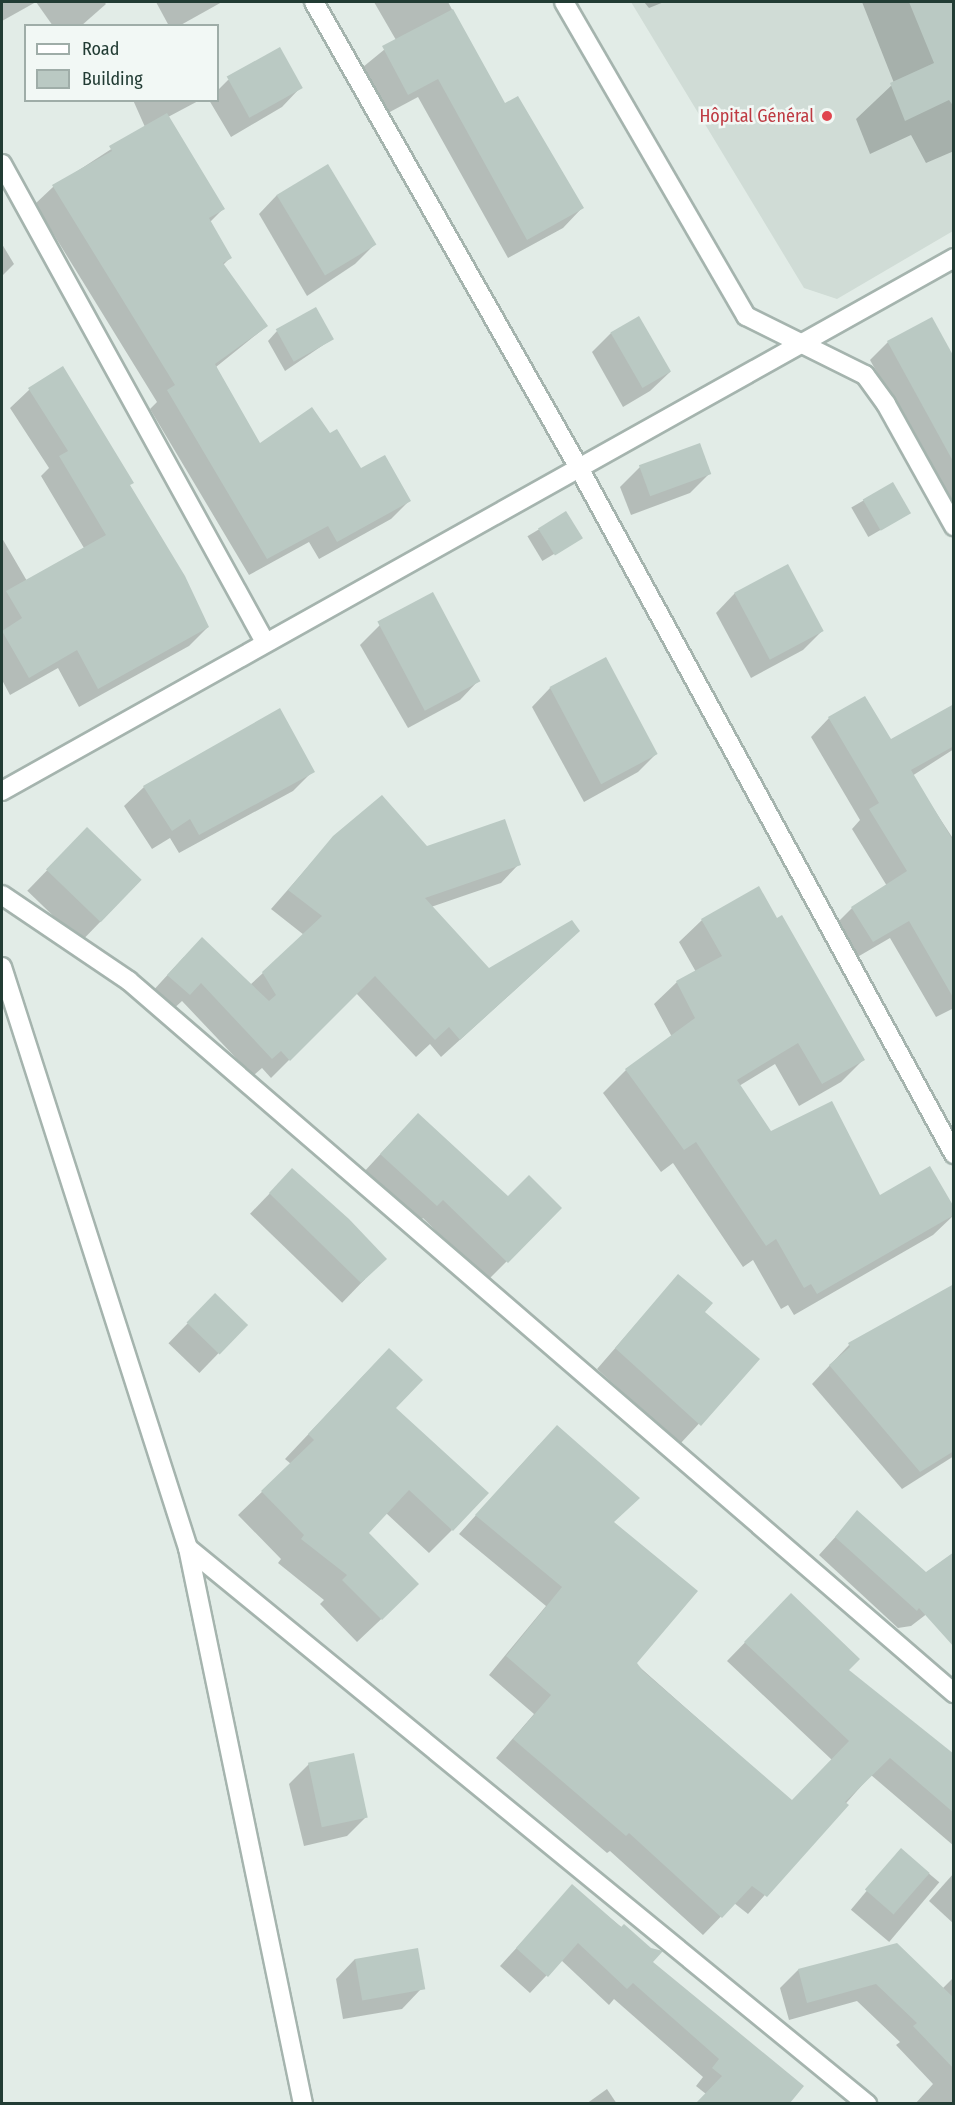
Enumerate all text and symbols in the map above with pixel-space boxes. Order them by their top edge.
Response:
legend [24,24,219,102]
text: Road [82,38,119,60]
text: Building [82,68,143,90]
place label: Hôpital Général [699,105,814,127]
marker: Hôpital Général [818,107,836,125]

